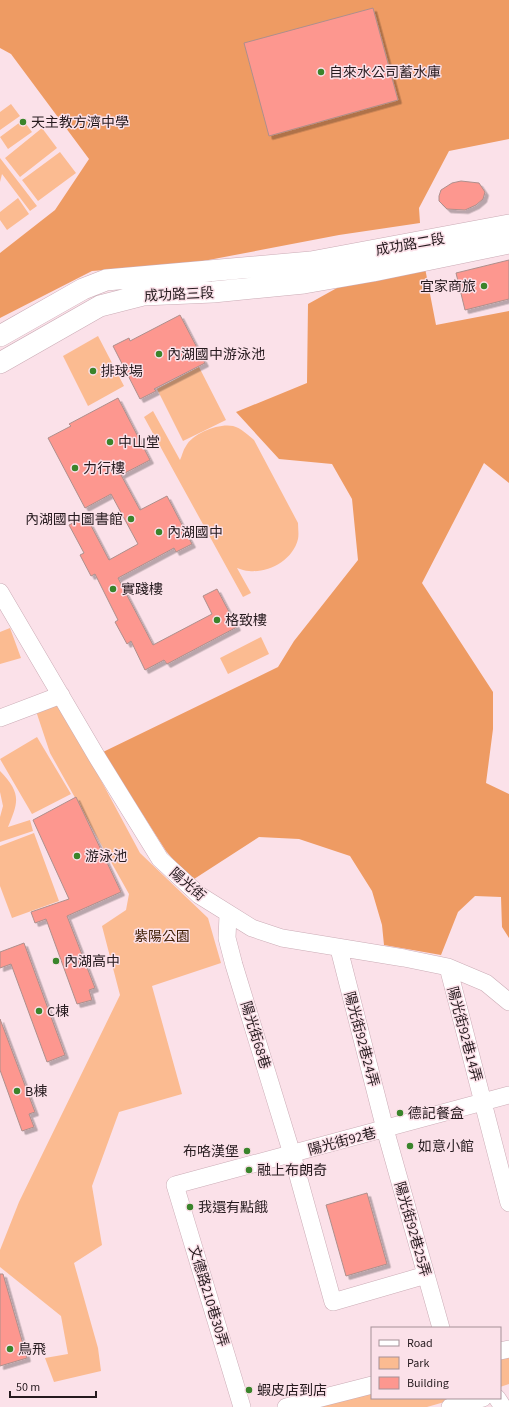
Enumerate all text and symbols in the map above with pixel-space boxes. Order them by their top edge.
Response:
place label: 自來水公司蓄水庫 [329,63,441,83]
marker: 自來水公司蓄水庫 [316,67,326,77]
place label: 天主教方濟中學 [31,113,129,133]
marker: 天主教方濟中學 [18,117,28,127]
street label: 成功路二段 [374,229,446,261]
place label: 宜家商旅 [420,277,476,297]
marker: 宜家商旅 [479,281,489,291]
street label: 成功路三段 [144,283,215,307]
place label: 內湖國中游泳池 [167,345,265,365]
marker: 內湖國中游泳池 [154,349,164,359]
place label: 排球場 [101,362,143,382]
marker: 排球場 [88,366,98,376]
place label: 中山堂 [118,433,160,453]
marker: 中山堂 [105,437,115,447]
place label: 力行樓 [83,459,125,479]
marker: 力行樓 [70,463,80,473]
place label: 內湖國中圖書館 [25,510,123,530]
marker: 內湖國中圖書館 [126,514,136,524]
place label: 內湖國中 [167,523,223,543]
marker: 內湖國中 [154,527,164,537]
place label: 實踐樓 [121,580,163,600]
marker: 實踐樓 [108,584,118,594]
place label: 格致樓 [225,611,267,631]
marker: 格致樓 [212,615,222,625]
place label: 游泳池 [85,847,127,867]
marker: 游泳池 [72,851,82,861]
street label: 陽光街 [165,863,210,906]
park label: 紫陽公園 [134,927,190,947]
place label: 內湖高中 [64,952,120,972]
marker: 內湖高中 [51,956,61,966]
street label: 陽光街92巷14弄 [442,984,486,1084]
street label: 陽光街92巷24弄 [339,989,383,1089]
street label: 陽光街68巷 [235,999,275,1072]
place label: C棟 [47,1002,69,1022]
marker: C棟 [34,1006,44,1016]
place label: B棟 [25,1082,47,1102]
marker: B棟 [12,1086,22,1096]
place label: 德記餐盒 [408,1104,464,1124]
marker: 德記餐盒 [395,1108,405,1118]
street label: 陽光街92巷 [306,1123,379,1161]
place label: 如意小館 [418,1137,474,1157]
marker: 如意小館 [405,1141,415,1151]
place label: 布咯漢堡 [183,1142,239,1162]
marker: 布咯漢堡 [242,1146,252,1156]
place label: 融上布朗奇 [257,1161,327,1181]
marker: 融上布朗奇 [244,1165,254,1175]
street label: 陽光街92巷25弄 [389,1179,435,1279]
place label: 我還有點餓 [198,1198,268,1218]
marker: 我還有點餓 [185,1202,195,1212]
street label: 文德路210巷30弄 [183,1243,233,1349]
legend [371,1327,501,1399]
text: Road [407,1335,433,1352]
place label: 鳥飛 [18,1340,46,1360]
marker: 鳥飛 [5,1344,15,1354]
text: Park [407,1355,429,1372]
scale bar [10,1373,96,1399]
text: Building [407,1375,449,1392]
text: 50 m [16,1379,40,1396]
place label: 蝦皮店到店 [257,1381,327,1401]
marker: 蝦皮店到店 [244,1385,254,1395]

